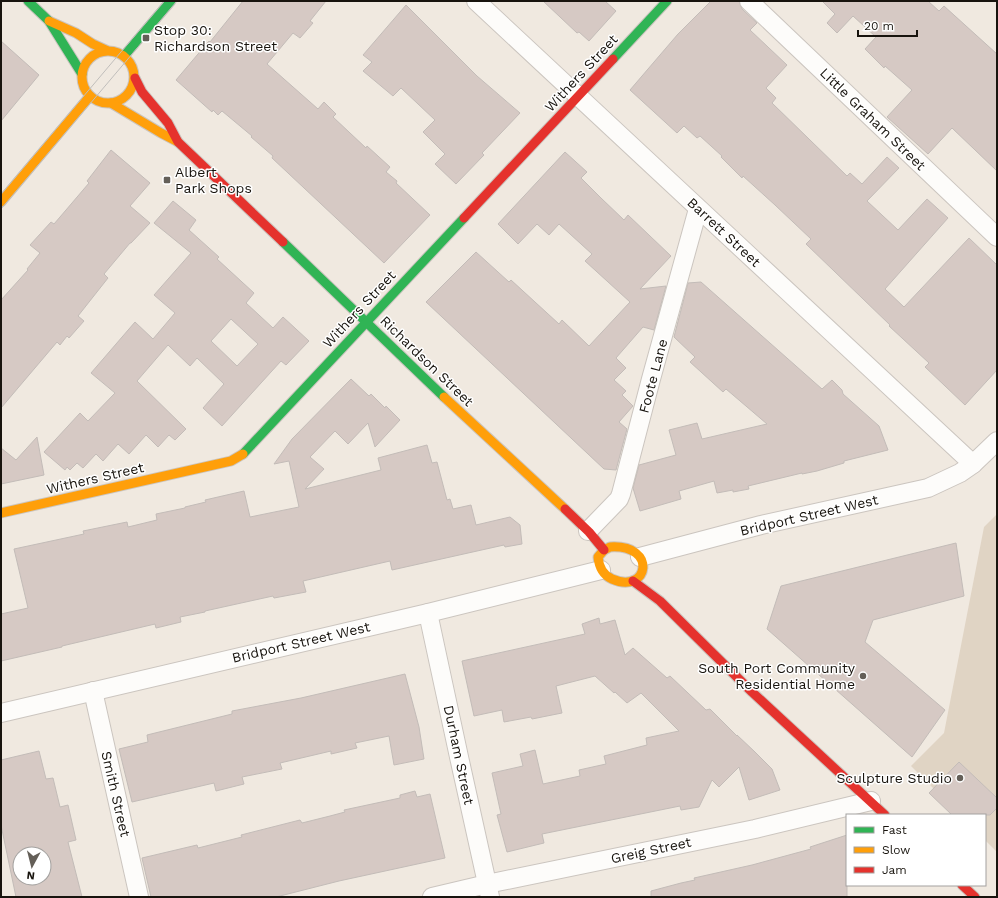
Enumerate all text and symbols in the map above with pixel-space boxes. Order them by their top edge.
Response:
scale bar [858,12,917,38]
text: 20 m [864,19,894,33]
place label: Stop 30: Richardson Street [154,22,277,54]
street label: Withers Street [541,31,621,115]
marker: Stop 30: Richardson Street [141,33,151,43]
street label: Little Graham Street [817,64,929,174]
place label: Albert Park Shops [175,164,252,196]
marker: Albert Park Shops [162,175,172,185]
street label: Barrett Street [684,194,764,270]
street label: Withers Street [319,267,399,351]
street label: Richardson Street [377,313,477,410]
street label: Foote Lane [635,337,671,415]
street label: Withers Street [45,459,145,497]
street label: Bridport Street West [738,491,880,539]
street label: Bridport Street West [230,618,372,666]
place label: South Port Community Residential Home [698,660,856,692]
marker: South Port Community Residential Home [858,671,868,681]
street label: Durham Street [441,704,477,806]
street label: Smith Street [98,750,134,839]
place label: Sculpture Studio [836,770,952,786]
marker: Sculpture Studio [955,773,965,783]
legend [846,814,986,886]
text: Fast [882,823,907,837]
street label: Greig Street [609,834,693,866]
text: Slow [882,843,910,857]
north arrow [12,846,52,886]
text: Jam [882,863,907,877]
text: N [26,868,36,882]

